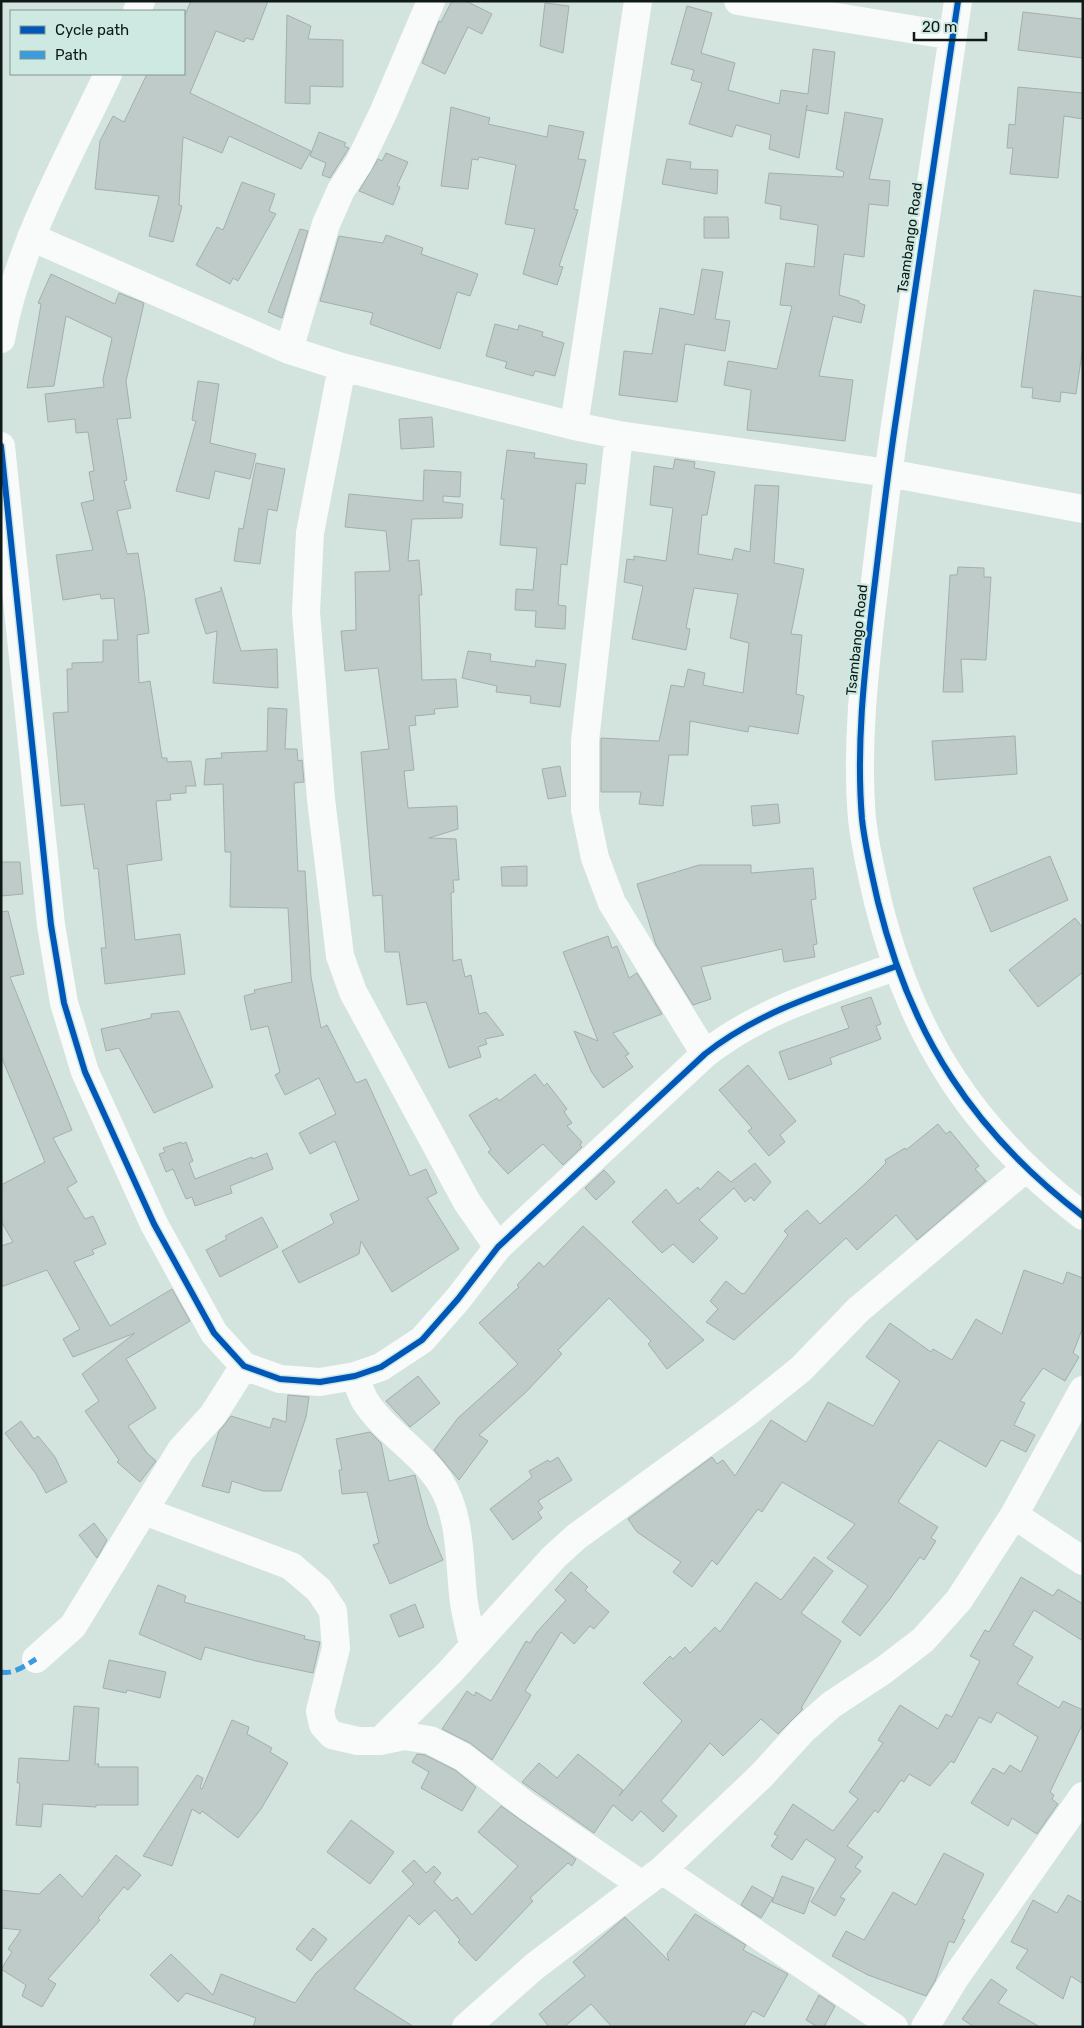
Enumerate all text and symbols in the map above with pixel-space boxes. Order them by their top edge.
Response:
legend [10,10,185,75]
scale bar [914,10,986,42]
text: 20 m [922,18,957,36]
text: Cycle path [55,21,129,39]
text: Path [55,46,88,64]
street label: Tsambango Road [894,182,926,294]
street label: Tsambango Road [843,584,871,696]

